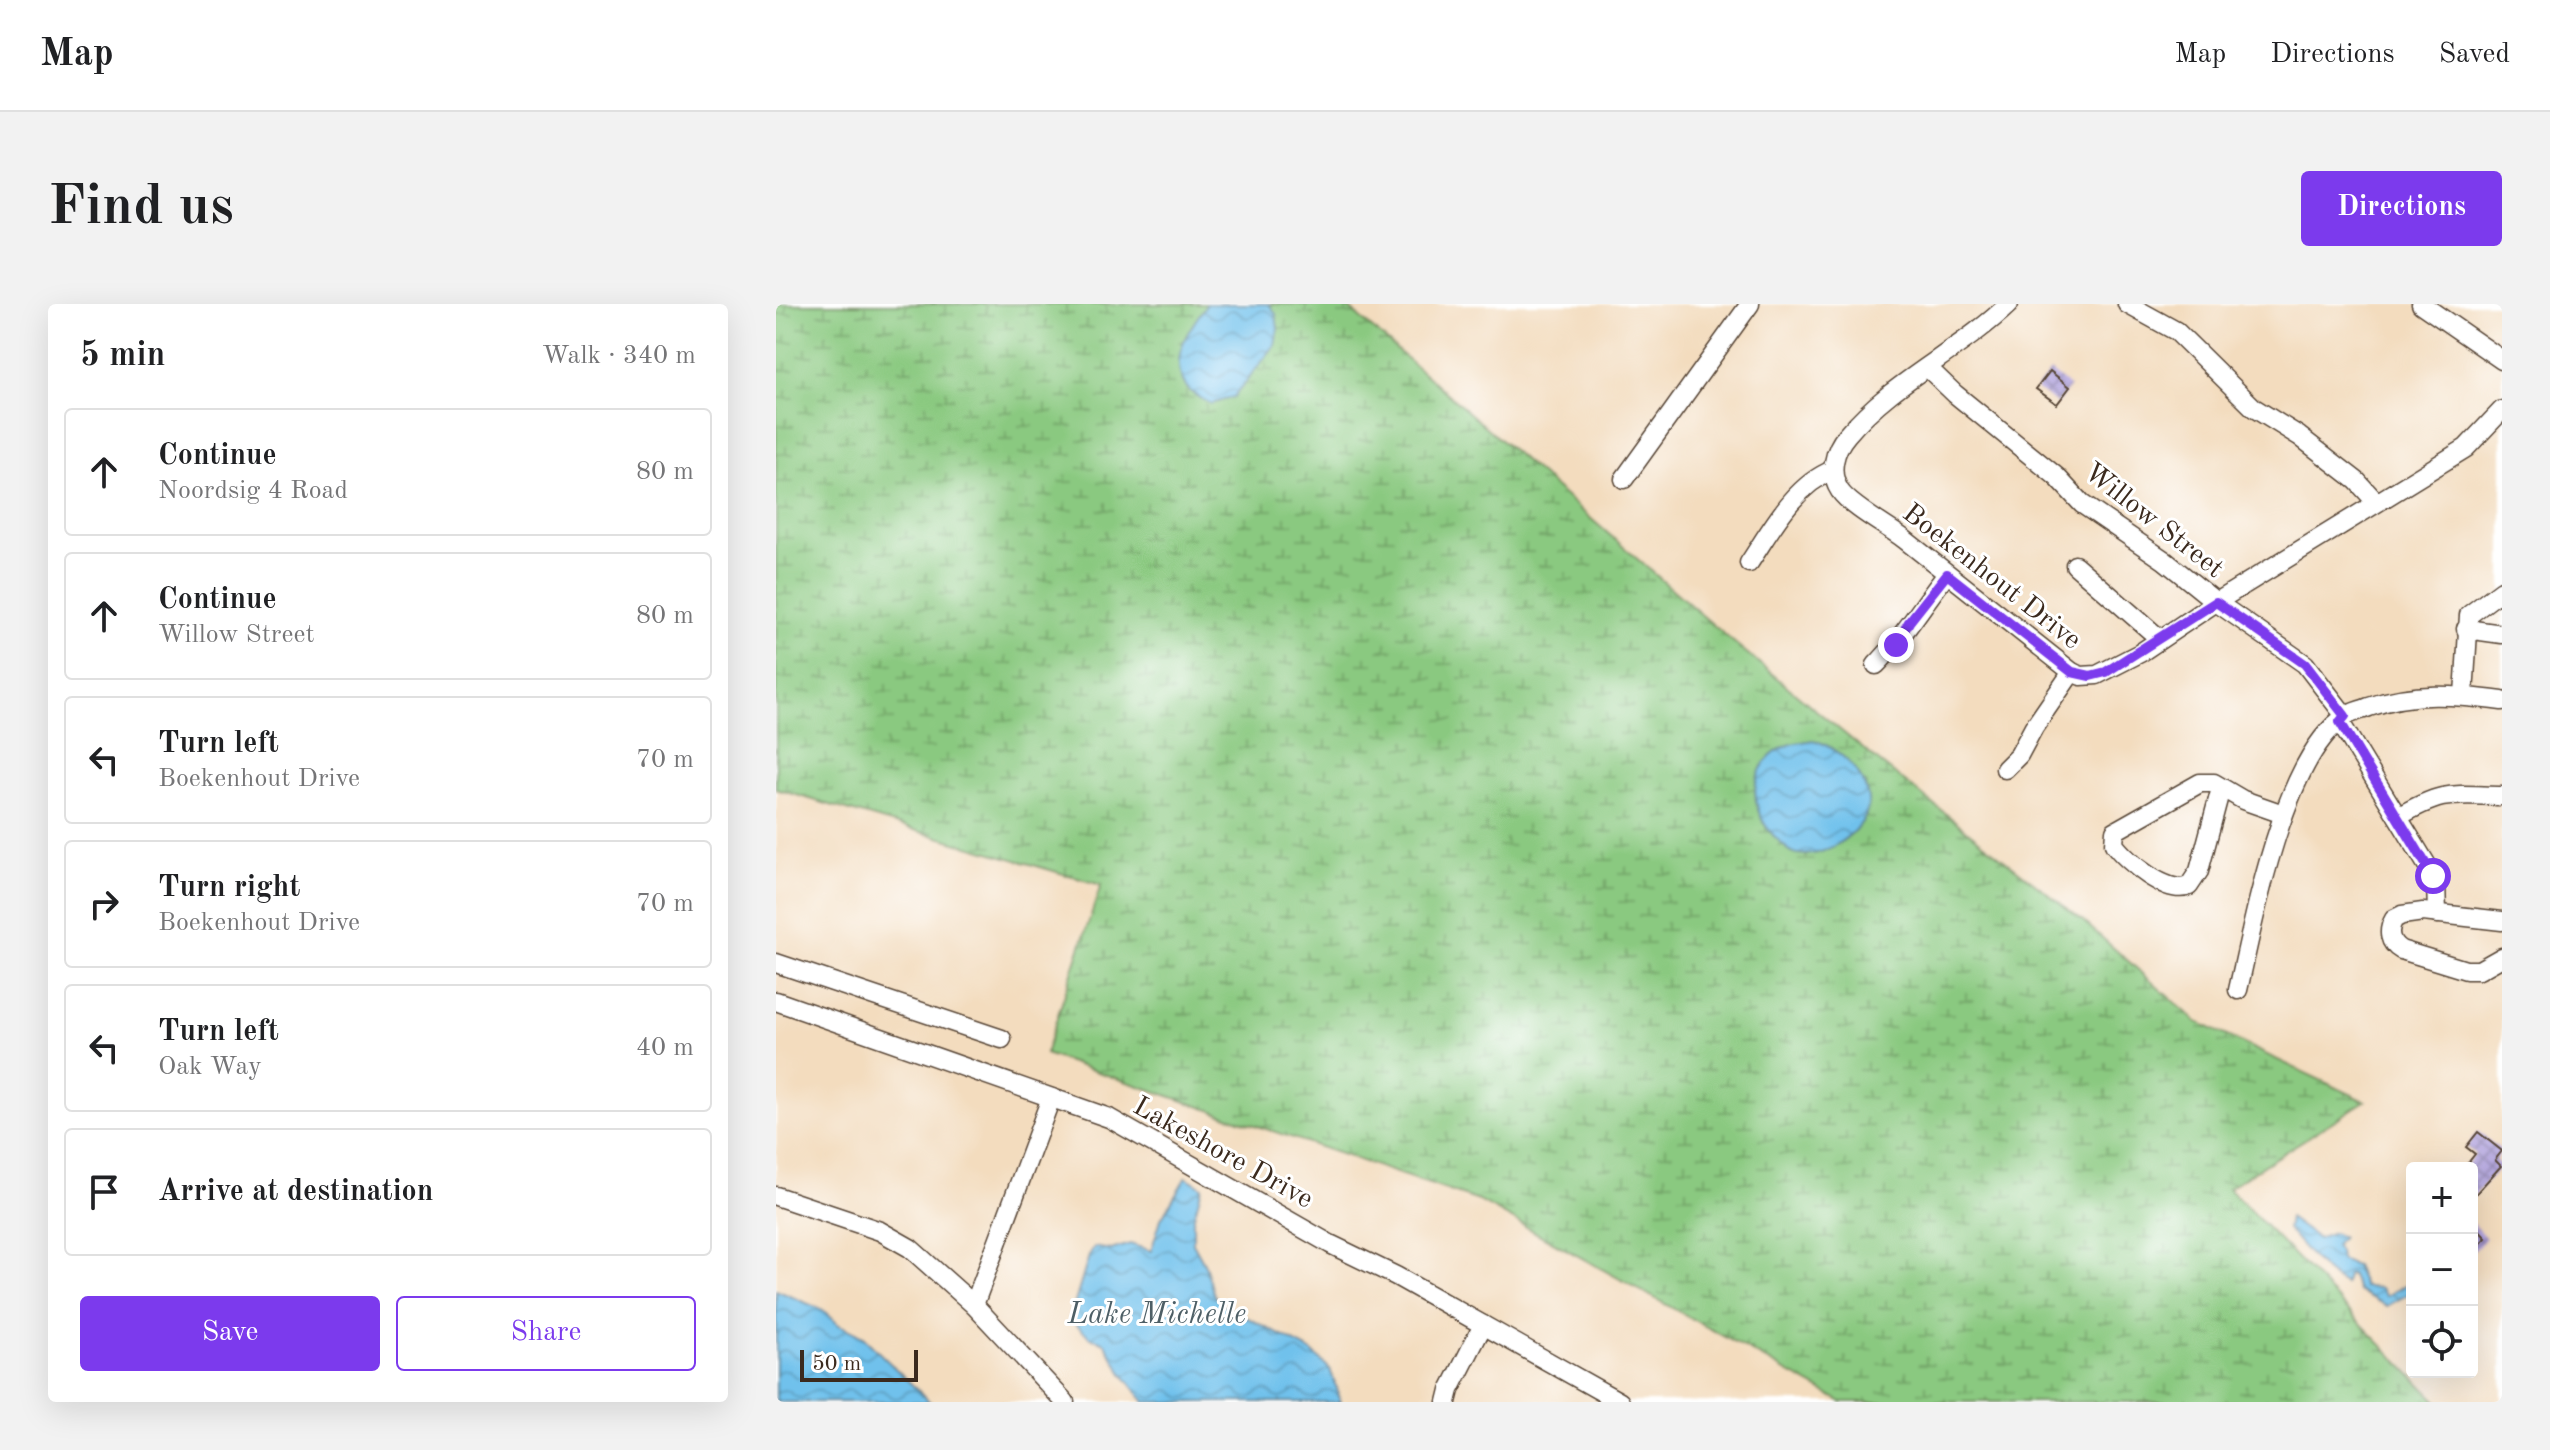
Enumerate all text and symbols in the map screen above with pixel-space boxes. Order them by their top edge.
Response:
text: Map [40,36,114,74]
text: Map [2174,41,2226,69]
text: Directions [2270,41,2395,69]
text: Saved [2439,41,2510,69]
button: Directions [2301,171,2502,246]
text: Find us [48,180,234,236]
text: 5 min [80,339,165,373]
text: Walk · 340 m [542,343,696,369]
text: Continue [158,441,277,471]
icon: ahead [82,450,126,494]
street label: Willow Street [2078,458,2228,584]
text: 80 m [636,459,694,485]
text: Noordsig 4 Road [158,478,348,504]
street label: Boekenhout Drive [1897,499,2086,655]
text: Continue [158,585,277,615]
icon: ahead [82,594,126,638]
text: 80 m [636,603,694,629]
text: Willow Street [158,622,315,648]
route end [1878,627,1914,663]
text: Turn left [158,729,279,759]
icon: left [82,738,126,782]
text: 70 m [636,747,694,773]
text: Boekenhout Drive [158,766,360,792]
route start [2415,858,2451,894]
text: Turn right [158,873,300,903]
icon: right [82,882,126,926]
text: 70 m [636,891,694,917]
text: Boekenhout Drive [158,910,360,936]
text: Turn left [158,1017,279,1047]
icon: left [82,1026,126,1070]
text: 40 m [636,1035,694,1061]
text: Oak Way [158,1054,262,1080]
street label: Lakeshore Drive [1128,1093,1317,1215]
map controls [2406,1162,2478,1378]
button: + [2406,1162,2478,1234]
icon: arrive [82,1170,126,1214]
text: Arrive at destination [158,1177,433,1207]
button: − [2406,1234,2478,1306]
button: Save [80,1296,380,1371]
button: Share [396,1296,696,1371]
water label: Lake Michelle [1067,1300,1246,1330]
button: locate [2406,1306,2478,1378]
scale bar [800,1346,918,1382]
text: 50 m [812,1353,861,1375]

